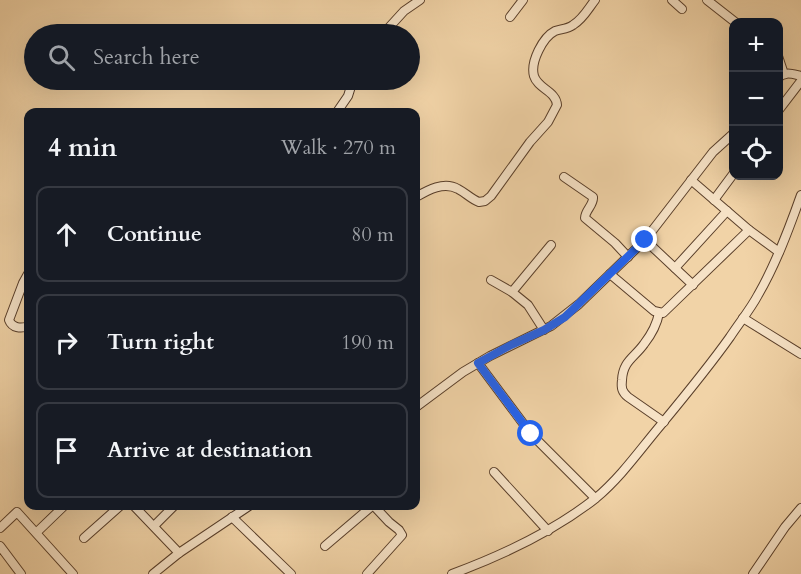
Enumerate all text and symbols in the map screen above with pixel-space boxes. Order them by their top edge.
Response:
map controls [729,18,783,180]
button: + [729,18,783,72]
search box [24,24,420,90]
icon: search [45,41,78,74]
text: Search here [93,42,200,72]
button: − [729,72,783,126]
button: locate [729,126,783,180]
text: 4 min [48,130,117,165]
text: Walk · 270 m [281,134,396,161]
icon: ahead [50,218,83,251]
text: Continue [107,219,202,249]
text: 80 m [351,221,394,248]
route end [631,226,657,252]
icon: right [50,326,83,359]
text: Turn right [107,327,214,357]
text: 190 m [341,329,394,356]
route start [517,420,543,446]
icon: arrive [50,434,83,467]
text: Arrive at destination [107,435,312,465]

